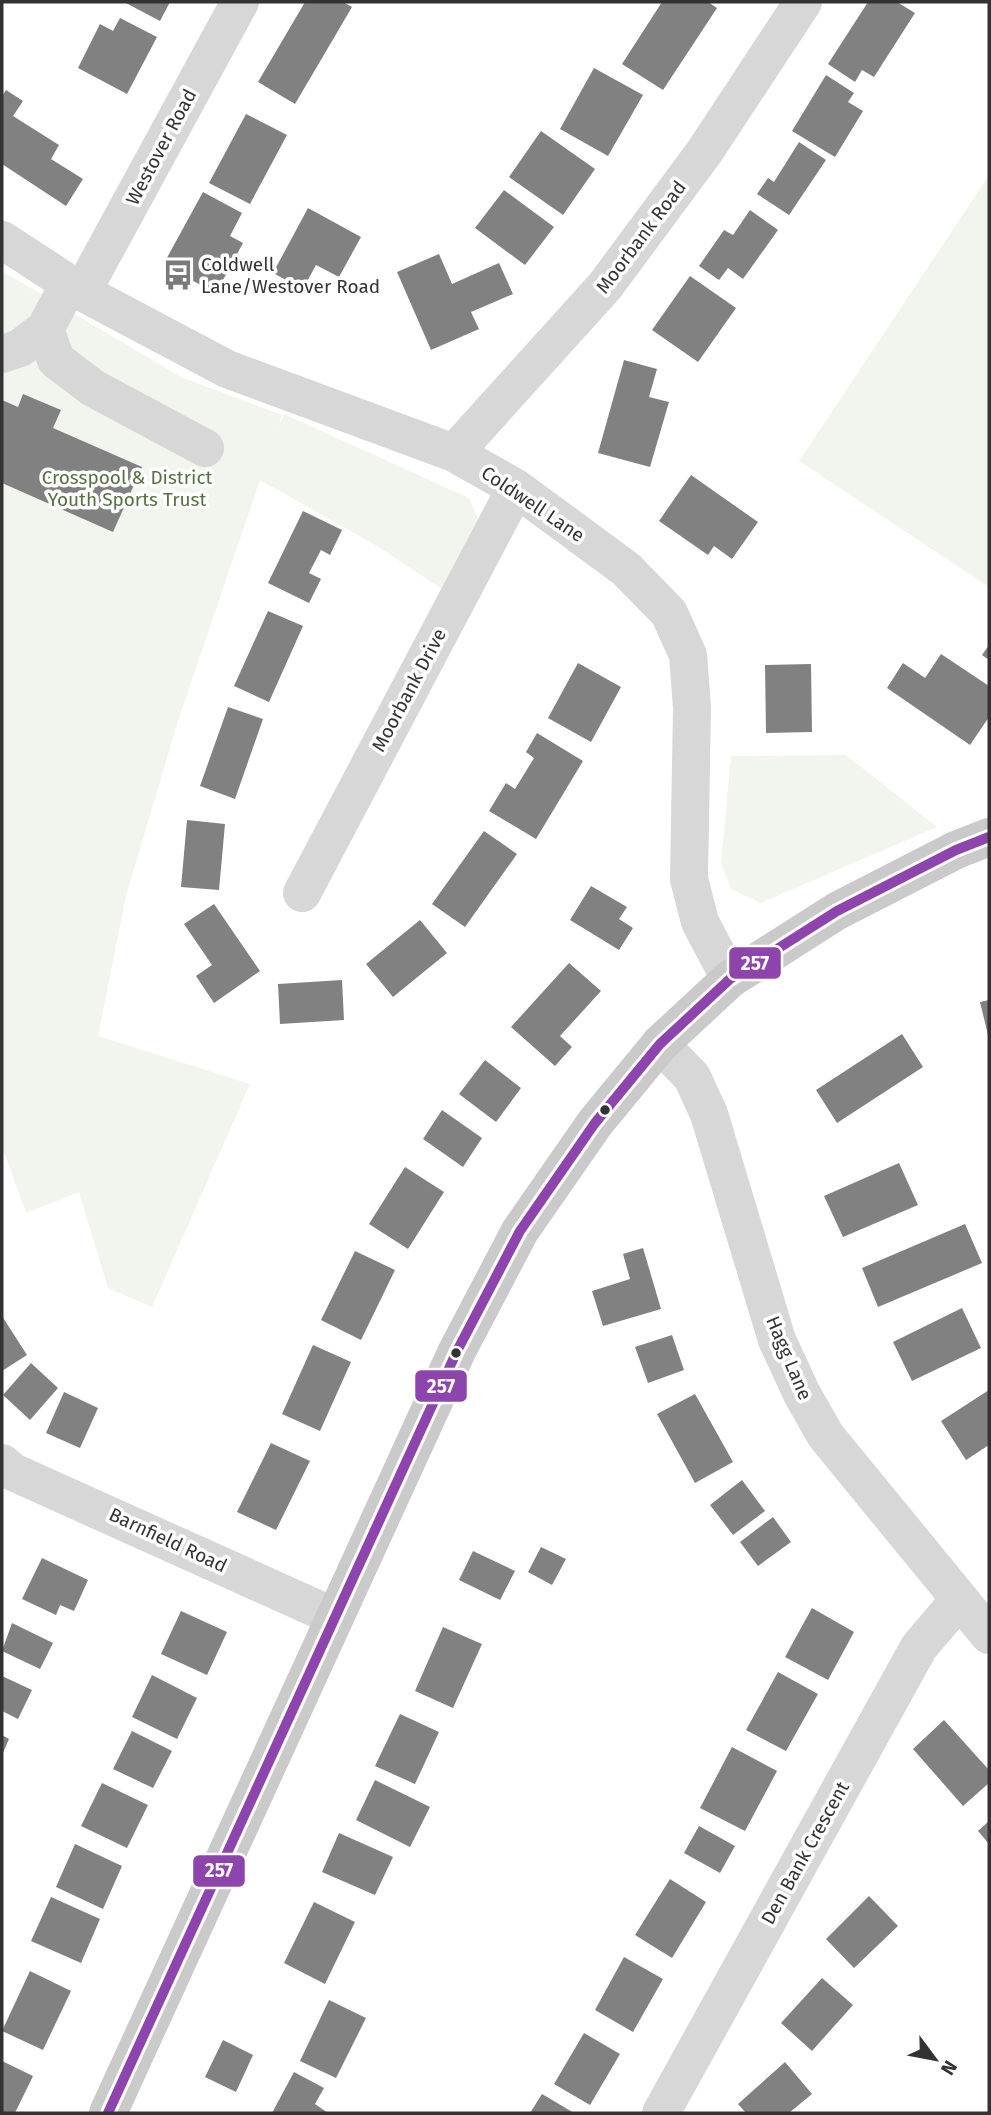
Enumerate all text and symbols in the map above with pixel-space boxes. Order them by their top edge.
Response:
street label: Westover Road [121,85,201,209]
street label: Moorbank Road [591,176,691,298]
place label: Coldwell Lane/Westover Road [201,253,380,298]
bus stop icon: Coldwell Lane/Westover Road [161,258,195,292]
street label: Coldwell Lane [477,461,589,547]
park label: Crosspool & District Youth Sports Trust [42,466,212,511]
street label: Moorbank Drive [367,624,451,756]
line badge: 257 [728,946,782,980]
text: 257 [741,952,769,975]
unlabelled marker [598,1103,612,1117]
street label: Hagg Lane [761,1313,817,1403]
unlabelled marker [449,1346,463,1360]
line badge: 257 [414,1369,468,1403]
text: 257 [427,1375,455,1398]
street label: Barnfield Road [105,1503,231,1577]
street label: Den Bank Crescent [756,1777,854,1929]
line badge: 257 [192,1854,246,1888]
text: 257 [205,1859,233,1882]
north arrow [900,2024,970,2094]
text: N [936,2056,962,2079]

